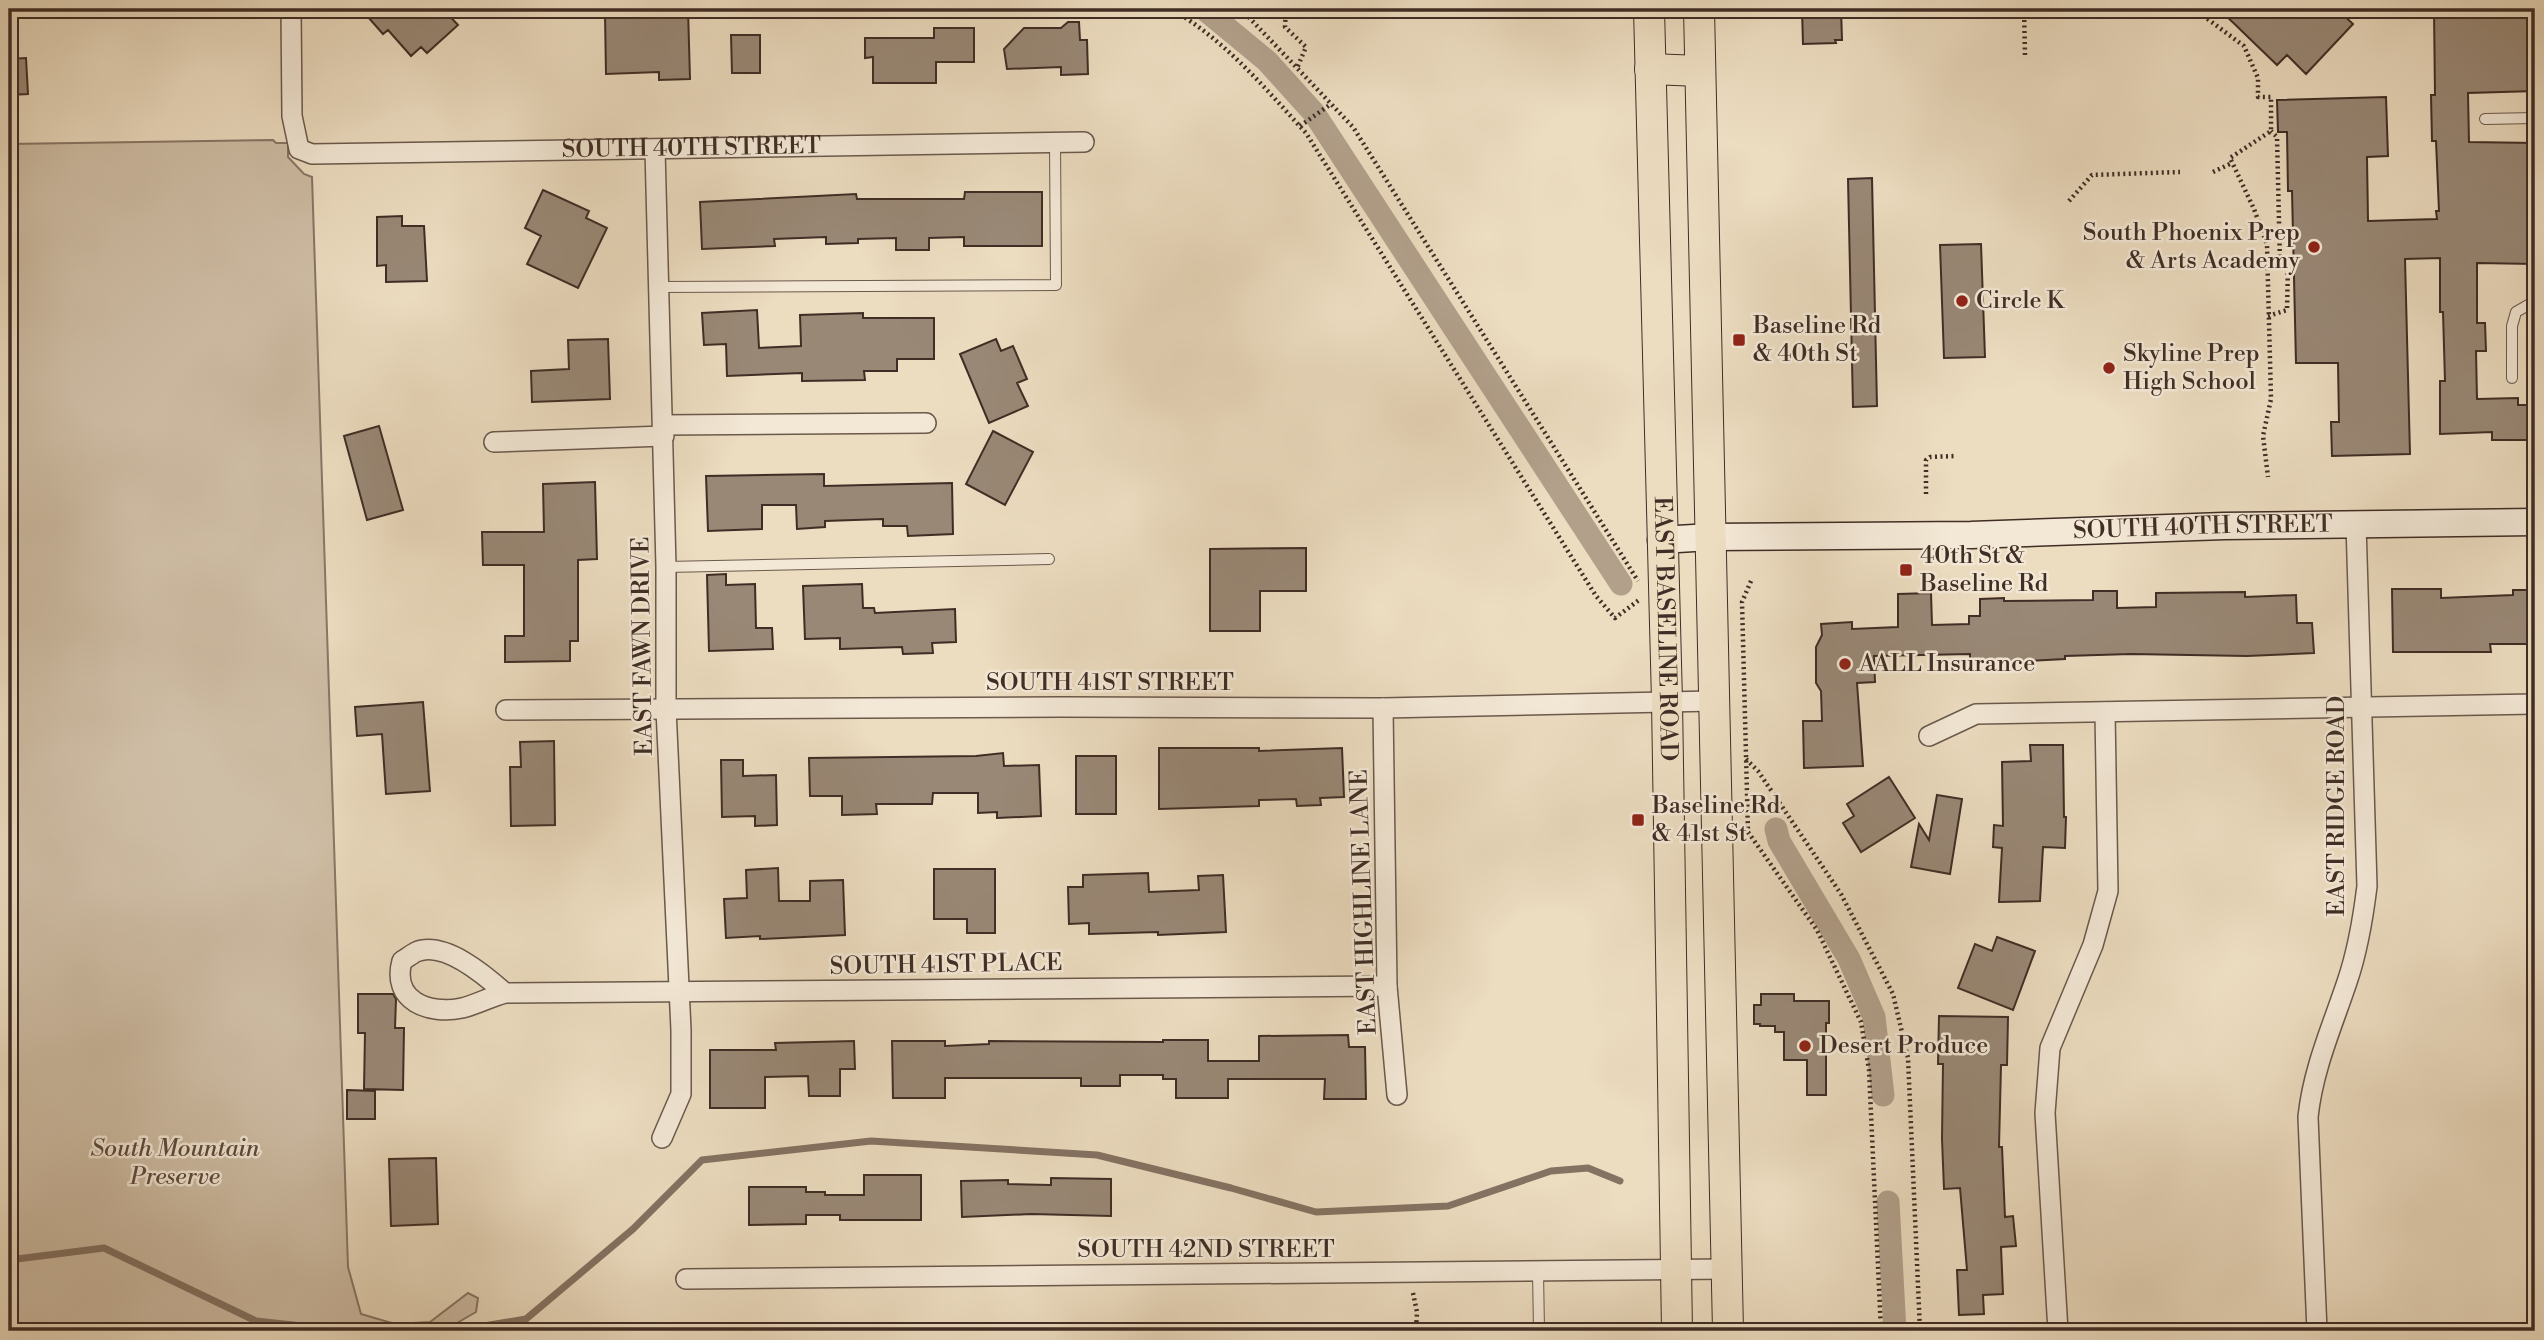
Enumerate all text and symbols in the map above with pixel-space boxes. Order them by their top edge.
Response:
street label: SOUTH 40TH STREET [561,131,821,165]
place label: South Phoenix Prep & Arts Academy [2083,218,2300,276]
marker: South Phoenix Prep & Arts Academy [2306,239,2322,255]
place label: Circle K [1976,286,2066,316]
marker: Circle K [1954,293,1970,309]
place label: Baseline Rd & 40th St [1752,311,1882,369]
marker: Baseline Rd & 40th St [1731,332,1747,348]
place label: Skyline Prep High School [2123,339,2260,397]
marker: Skyline Prep High School [2101,360,2117,376]
street label: EAST BASELINE ROAD [1647,496,1683,761]
street label: SOUTH 40TH STREET [2073,510,2333,546]
street label: EAST FAWN DRIVE [626,536,660,756]
place label: 40th St & Baseline Rd [1919,541,2049,599]
marker: 40th St & Baseline Rd [1898,562,1914,578]
place label: AALL Insurance [1858,649,2035,679]
marker: AALL Insurance [1837,656,1853,672]
street label: SOUTH 41ST STREET [986,668,1234,698]
street label: EAST RIDGE ROAD [2322,696,2352,916]
street label: EAST HIGHLINE LANE [1344,769,1384,1035]
place label: Baseline Rd & 41st St [1651,791,1781,849]
marker: Baseline Rd & 41st St [1630,812,1646,828]
street label: SOUTH 41ST PLACE [829,948,1063,982]
place label: Desert Produce [1819,1031,1988,1061]
marker: Desert Produce [1797,1038,1813,1054]
park label: South Mountain Preserve [90,1134,260,1192]
street label: SOUTH 42ND STREET [1077,1235,1335,1265]

